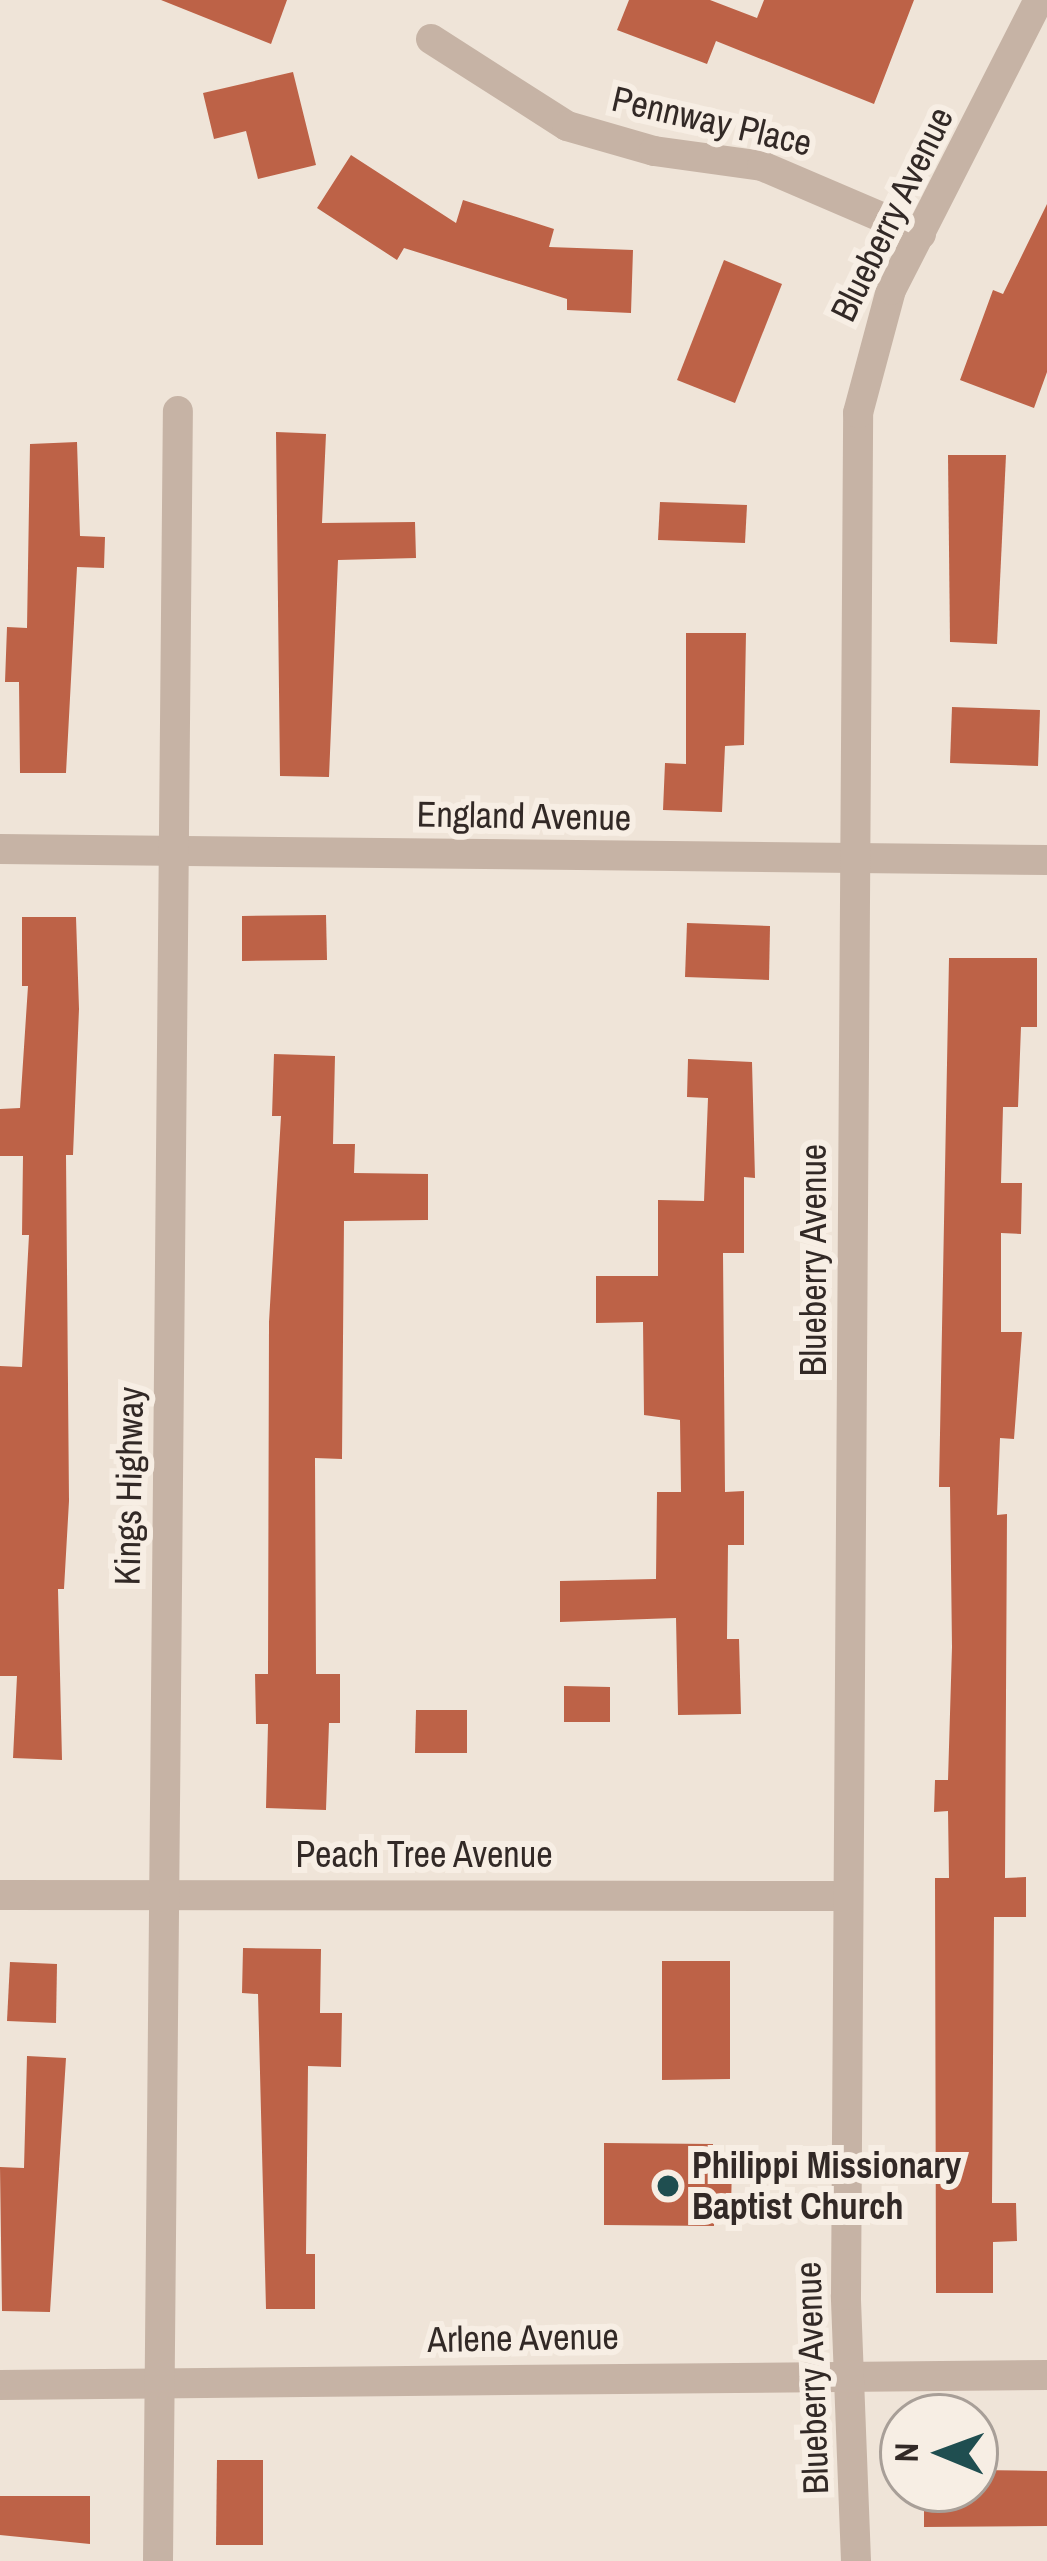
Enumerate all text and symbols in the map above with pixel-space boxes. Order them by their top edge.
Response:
street label: Pennway Place [608,77,816,165]
street label: Blueberry Avenue [821,99,963,329]
street label: England Avenue [416,793,632,839]
street label: Blueberry Avenue [792,1143,836,1377]
street label: Kings Highway [106,1386,152,1586]
street label: Peach Tree Avenue [294,1833,554,1877]
place label: Philippi Missionary Baptist Church [692,2143,961,2228]
marker: Philippi Missionary Baptist Church [655,2173,681,2199]
street label: Blueberry Avenue [786,2260,838,2496]
street label: Arlene Avenue [426,2315,620,2361]
north arrow [879,2393,999,2513]
text: N [884,2442,928,2463]

